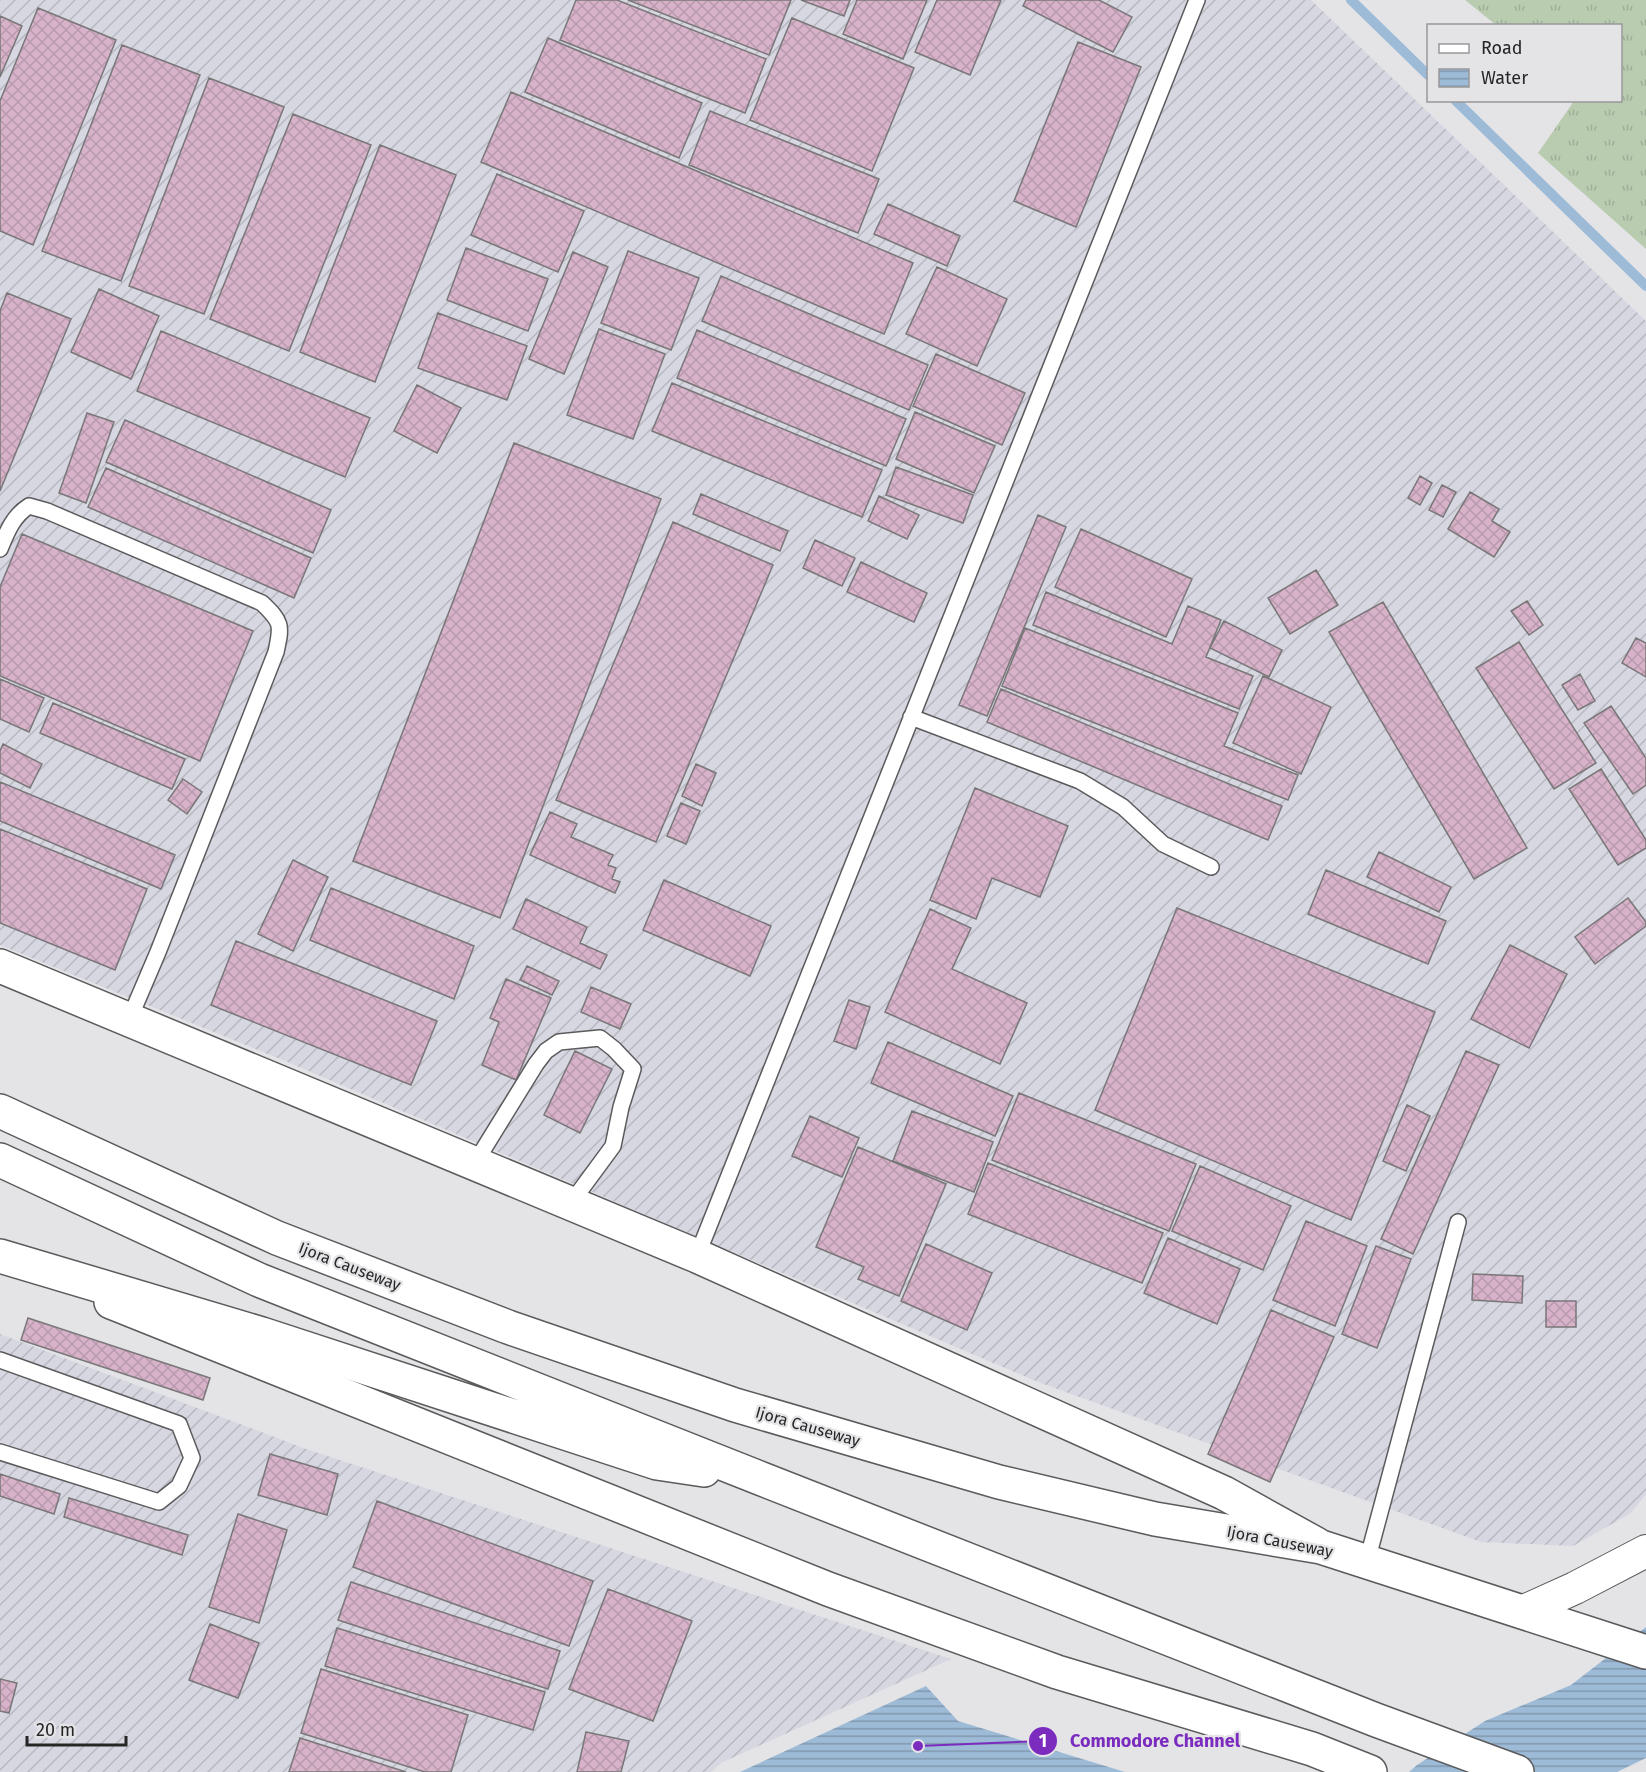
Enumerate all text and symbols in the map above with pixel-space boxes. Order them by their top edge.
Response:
legend [1427,24,1622,102]
text: Road [1481,37,1523,59]
text: Water [1481,67,1528,89]
street label: Ijora Causeway [296,1238,404,1295]
street label: Ijora Causeway [753,1403,862,1450]
street label: Ijora Causeway [1225,1522,1335,1561]
scale bar [27,1709,126,1747]
text: 20 m [36,1719,75,1741]
callout: Commodore Channel [1028,1723,1252,1759]
text: 1 [1039,1730,1047,1752]
text: Commodore Channel [1070,1730,1241,1752]

